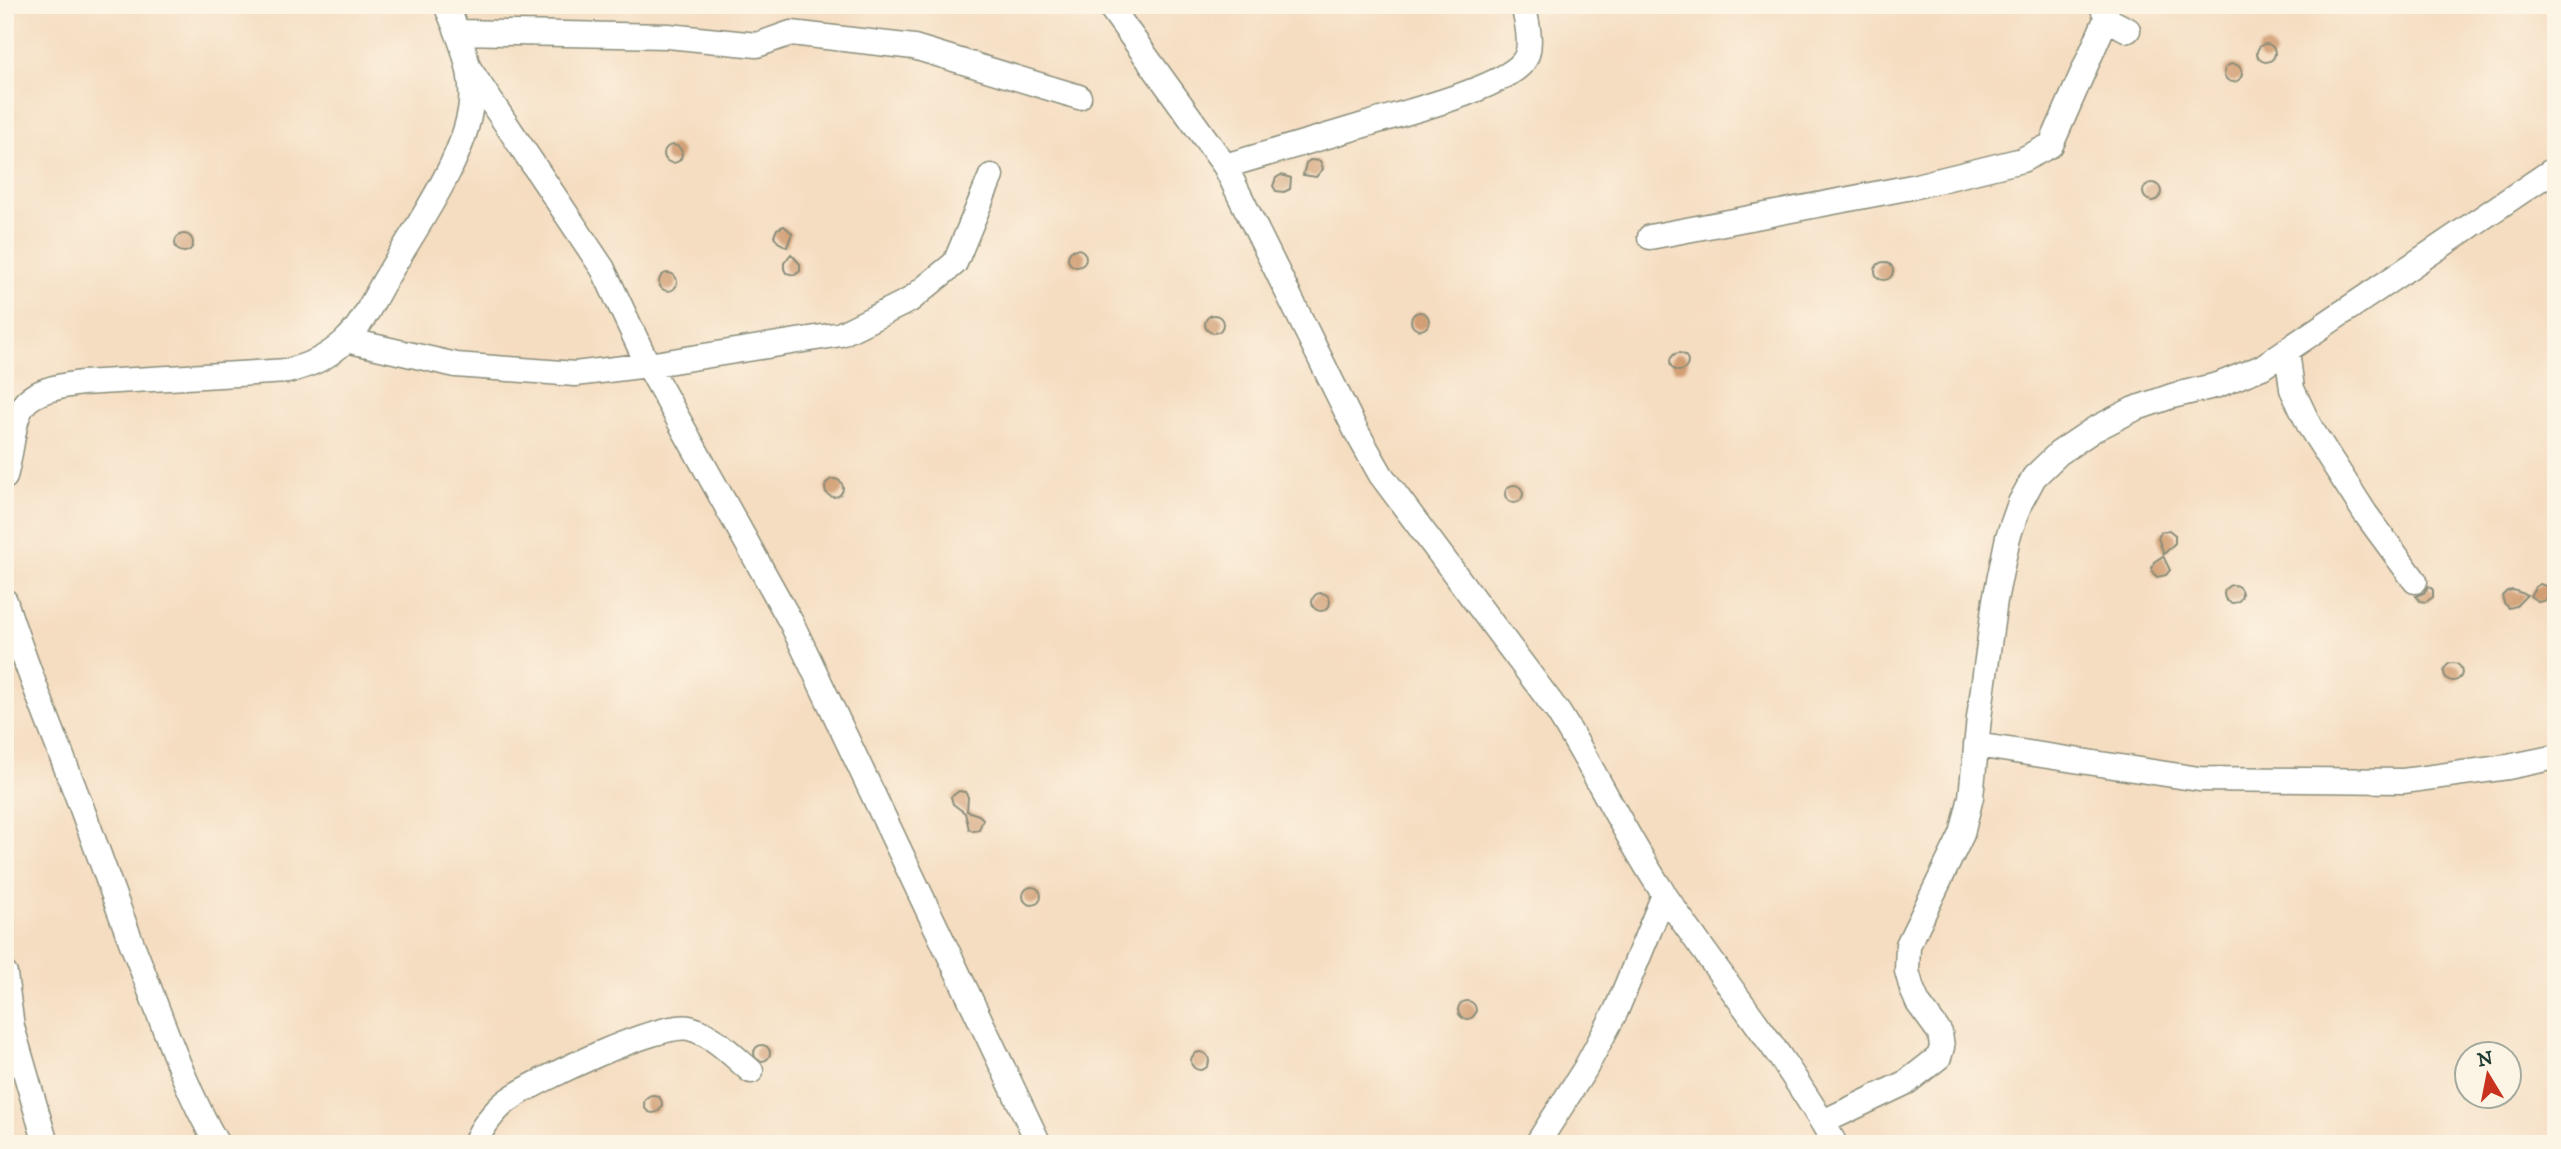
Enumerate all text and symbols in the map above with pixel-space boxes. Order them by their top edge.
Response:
north arrow [2452,1040,2522,1110]
text: N [2476,1047,2495,1072]

